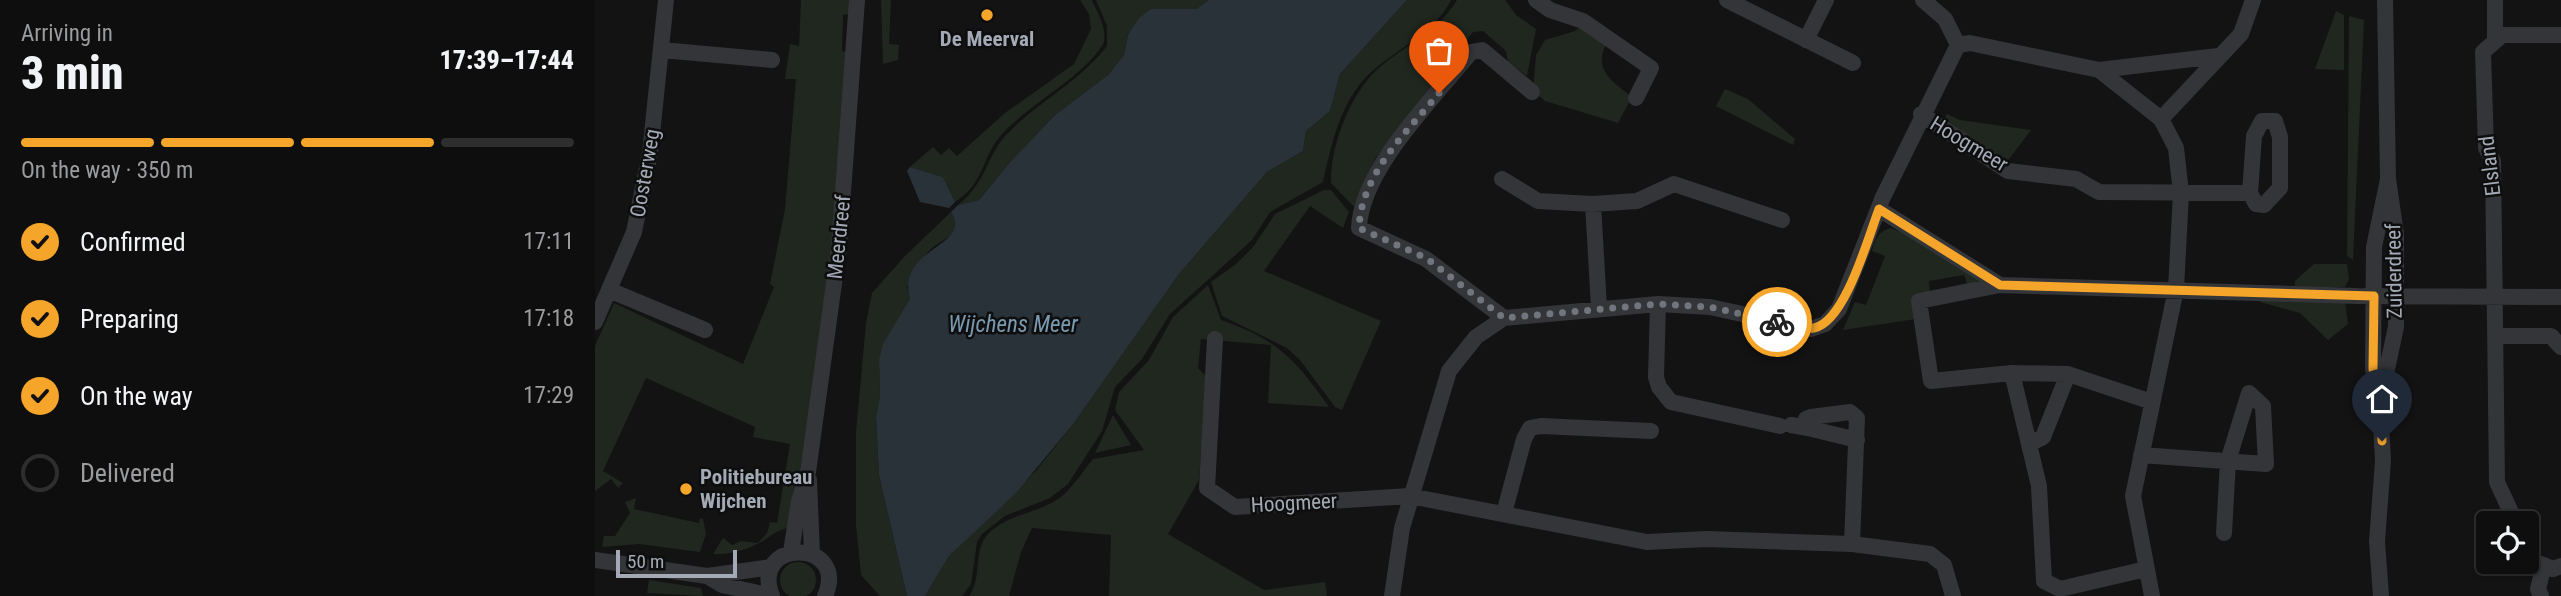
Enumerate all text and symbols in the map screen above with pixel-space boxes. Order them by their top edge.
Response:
marker: De Meerval [979,7,995,23]
text: Arriving in [21,20,113,47]
pin [1409,21,1469,93]
place label: De Meerval [940,27,1034,51]
icon: bag [1420,32,1458,70]
text: 17:39–17:44 [440,45,574,75]
text: 3 min [21,46,124,100]
street label: Hoogmeer [1926,111,2012,177]
street label: Oosterweg [625,127,665,219]
street label: Elsland [2474,135,2506,197]
text: On the way · 350 m [21,157,193,184]
street label: Meerdreef [823,193,855,280]
icon: check [21,223,59,261]
street label: Zuiderdreef [2381,223,2407,319]
text: Confirmed [80,227,186,257]
text: 17:11 [523,228,574,255]
courier [1742,287,1812,357]
icon: check [21,300,59,338]
icon: bike [1758,303,1796,341]
text: Preparing [80,304,179,334]
text: 17:18 [523,305,574,332]
water label: Wijchens Meer [948,311,1079,338]
pin [2352,369,2412,441]
icon: check [21,377,59,415]
icon: home [2363,380,2401,418]
text: On the way [80,381,193,411]
text: 17:29 [523,382,574,409]
text: Delivered [80,458,175,488]
place label: Politiebureau Wijchen [700,465,812,513]
marker: Politiebureau Wijchen [678,481,694,497]
street label: Hoogmeer [1250,489,1338,517]
map controls [2476,511,2539,574]
button: locate [2476,511,2539,574]
scale bar [616,547,737,579]
text: 50 m [627,550,664,573]

